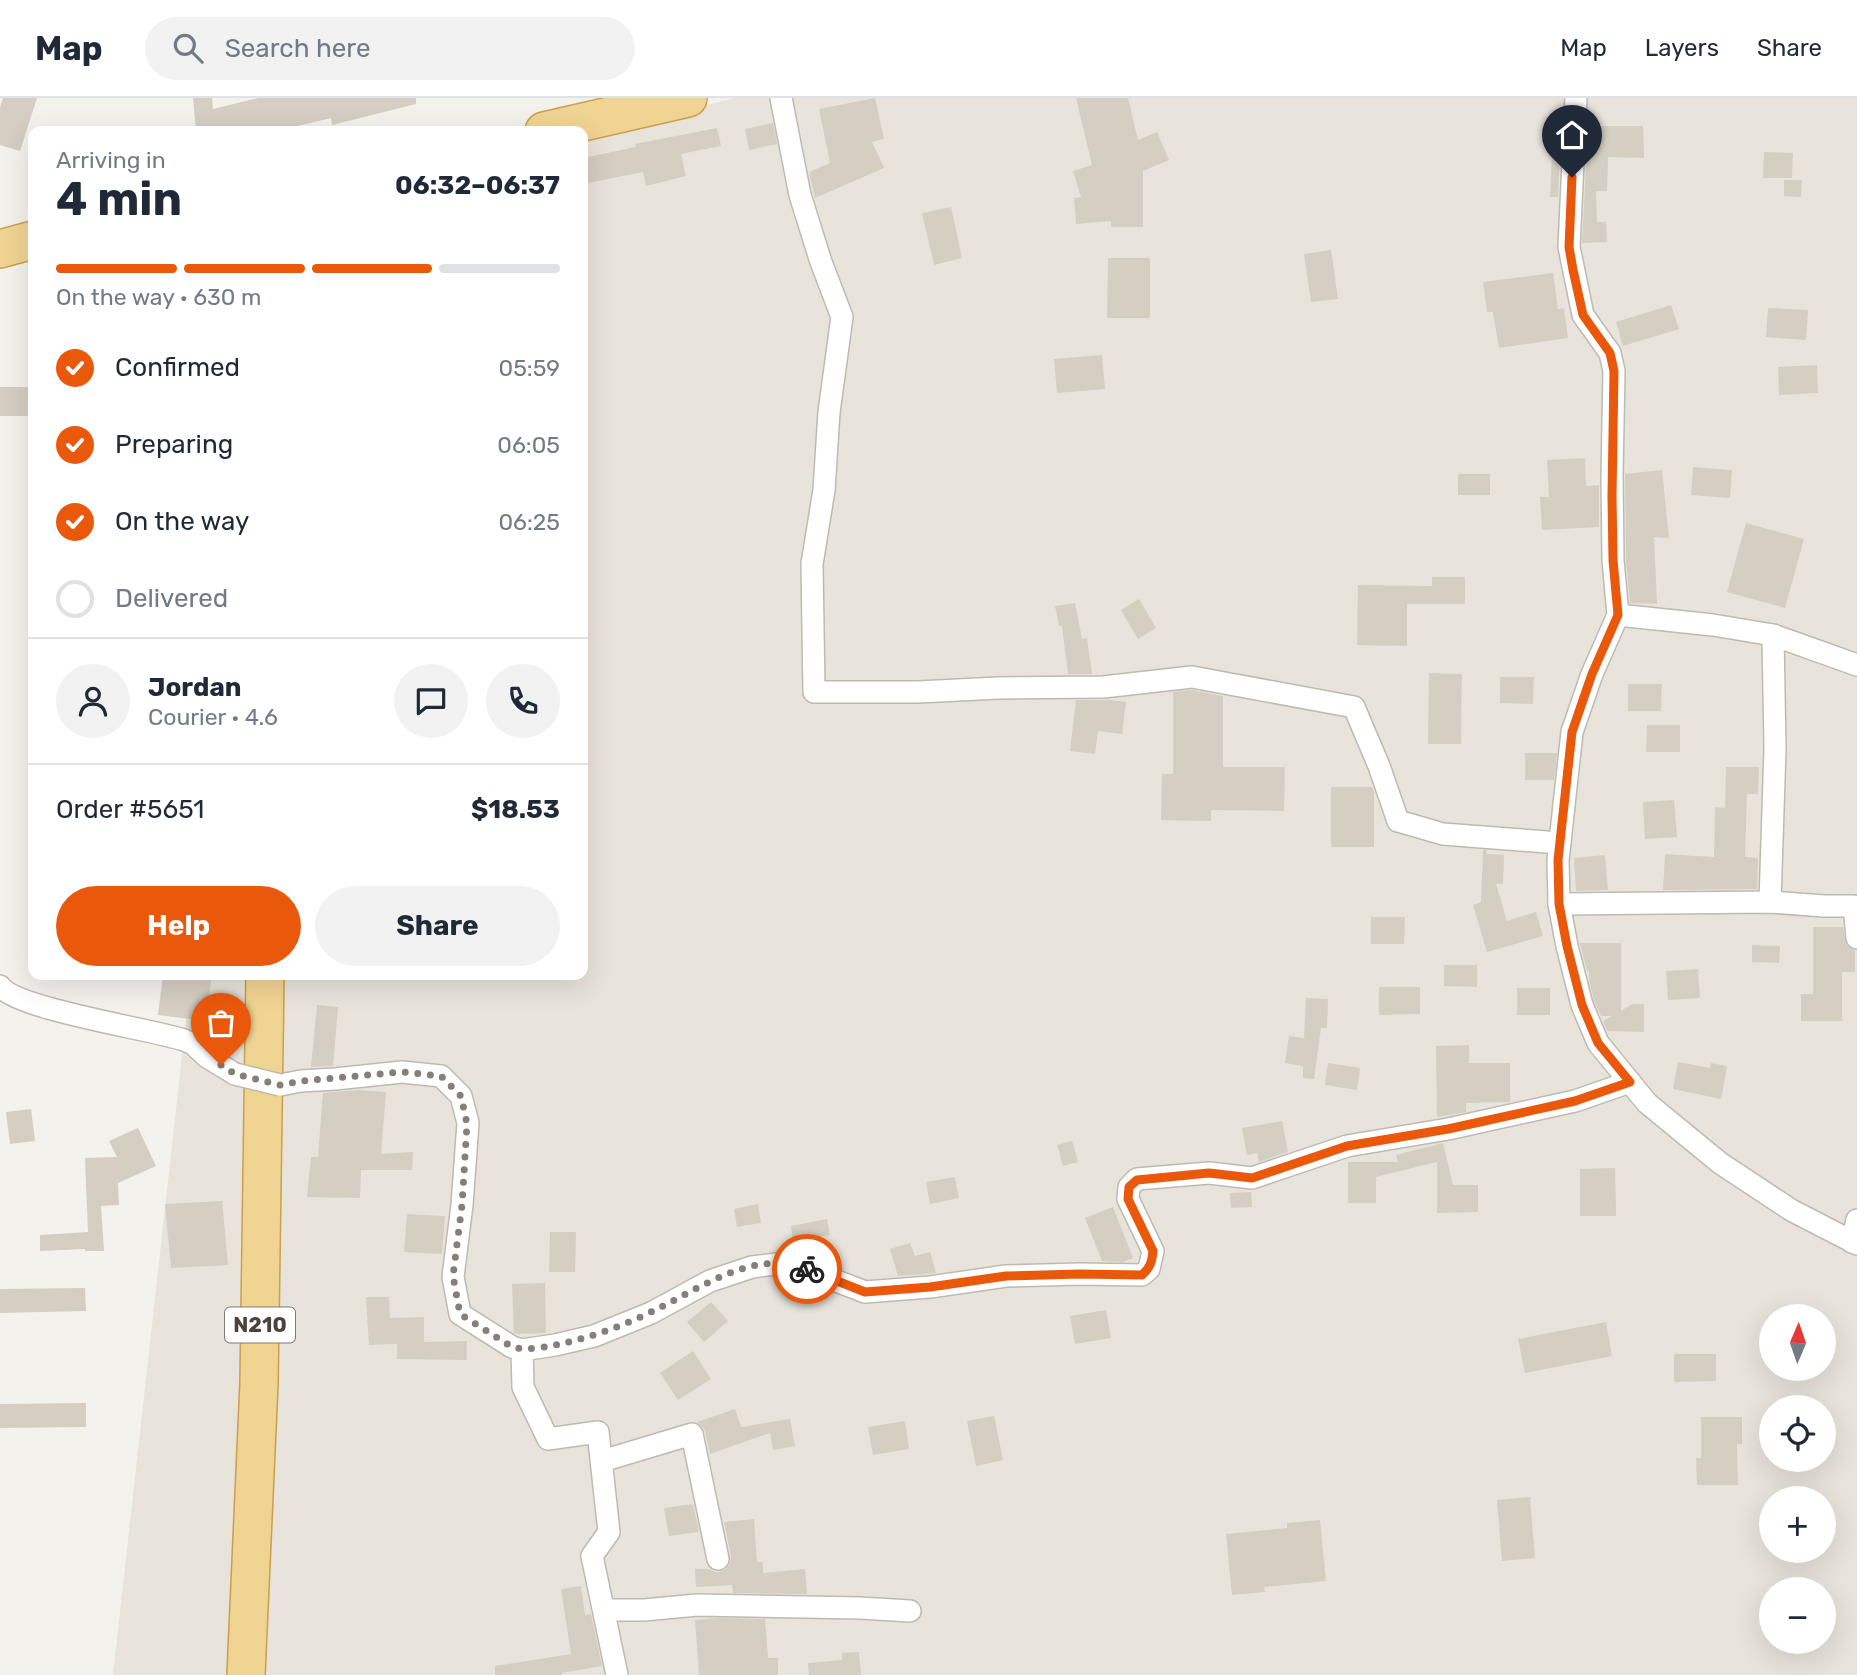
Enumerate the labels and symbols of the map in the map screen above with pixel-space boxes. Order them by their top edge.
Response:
pin [1542,105,1602,177]
pin [191,993,251,1065]
courier [772,1234,842,1304]
north arrow [1759,1304,1836,1381]
road number: N210 [225,1308,295,1342]

